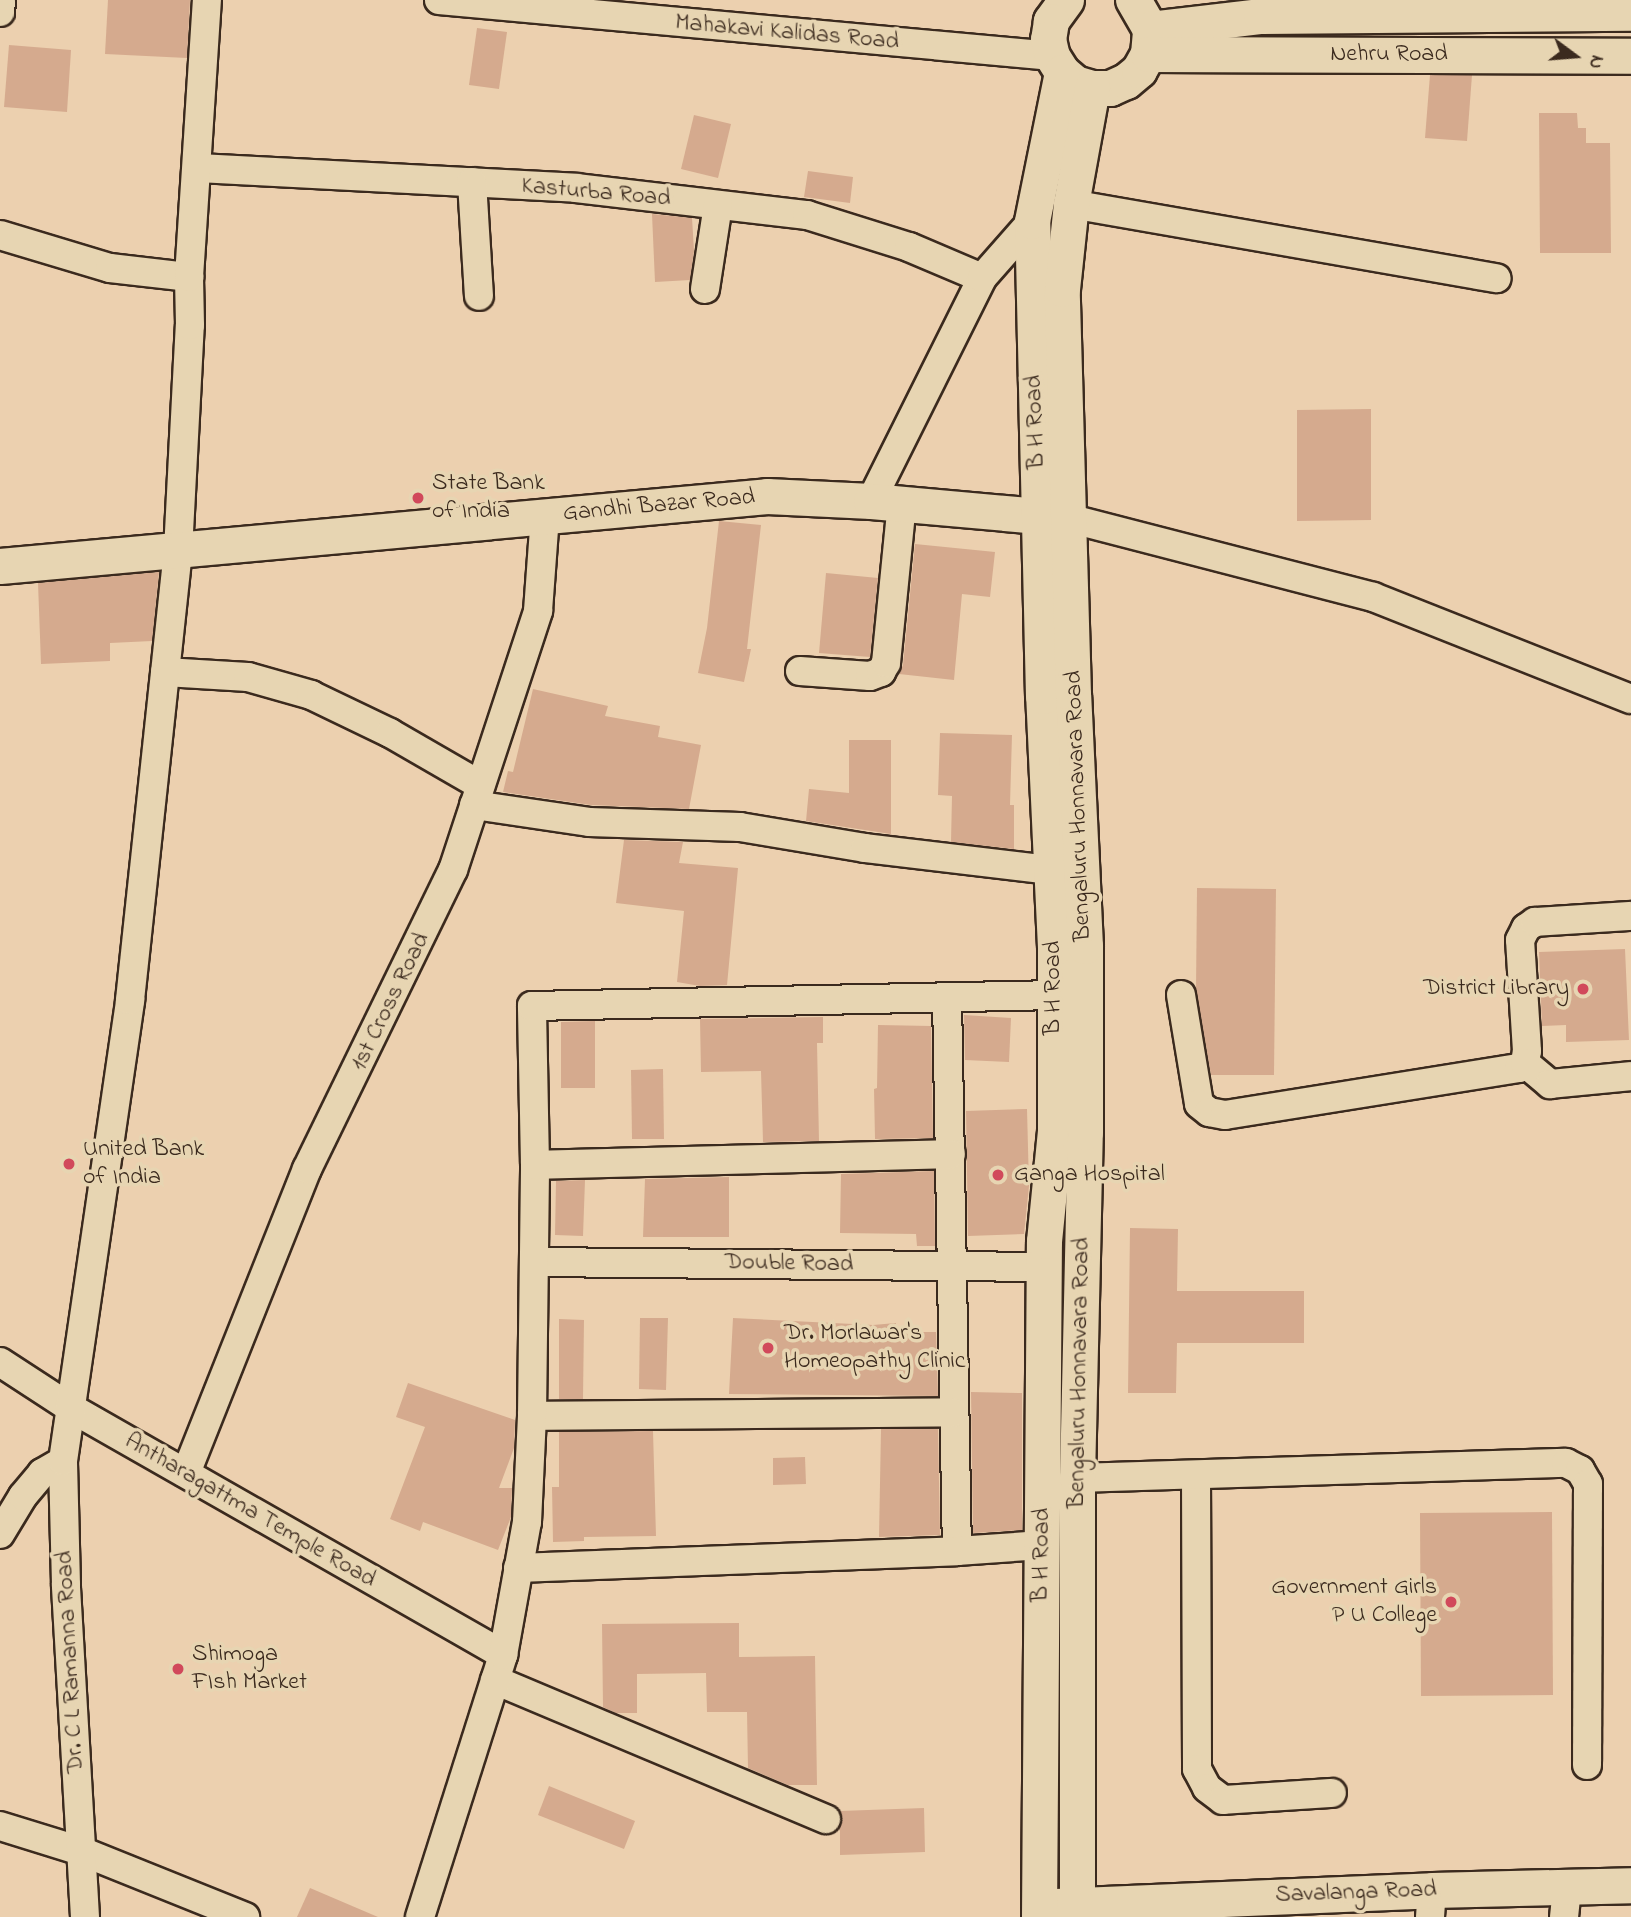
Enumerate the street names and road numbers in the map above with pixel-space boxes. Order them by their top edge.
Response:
street label: Mahakavi Kalidas Road [674,9,900,57]
street label: Nehru Road [1330,41,1448,69]
street label: Kasturba Road [520,172,672,214]
street label: B H Road [1020,374,1052,470]
street label: Gandhi Bazar Road [562,483,756,529]
street label: Bengaluru Honnavara Road [1060,670,1098,942]
street label: 1st Cross Road [345,928,437,1076]
street label: B H Road [1040,941,1068,1035]
street label: Bengaluru Honnavara Road [1063,1237,1097,1509]
street label: Double Road [724,1248,854,1280]
street label: Antharagattma Temple Road [119,1427,381,1595]
street label: B H Road [1027,1508,1057,1602]
street label: Dr. C L Ramanna Road [51,1550,91,1774]
street label: Savalanga Road [1275,1876,1437,1910]

